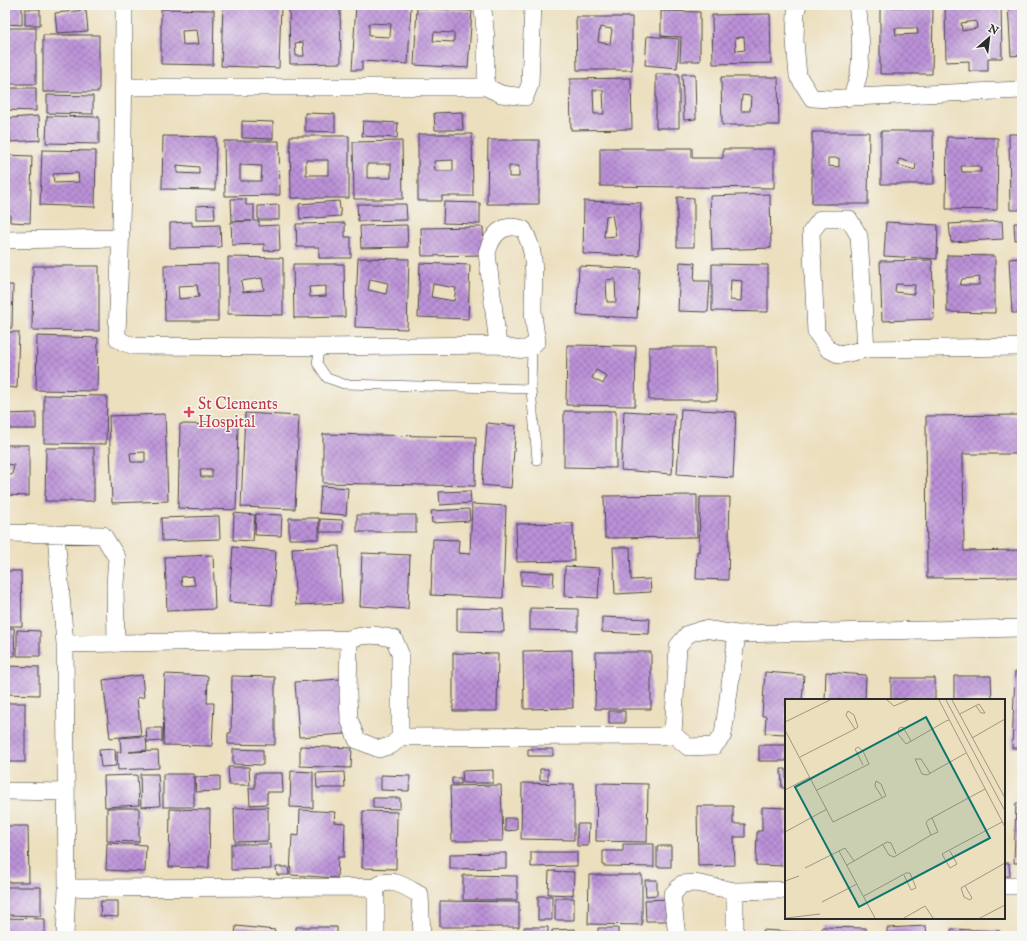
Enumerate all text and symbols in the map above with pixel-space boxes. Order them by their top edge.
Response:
north arrow [969,18,1009,58]
text: N [985,21,1001,39]
place label: St Clements Hospital [198,395,278,433]
marker: St Clements Hospital [183,406,195,418]
inset map [785,699,1005,919]

